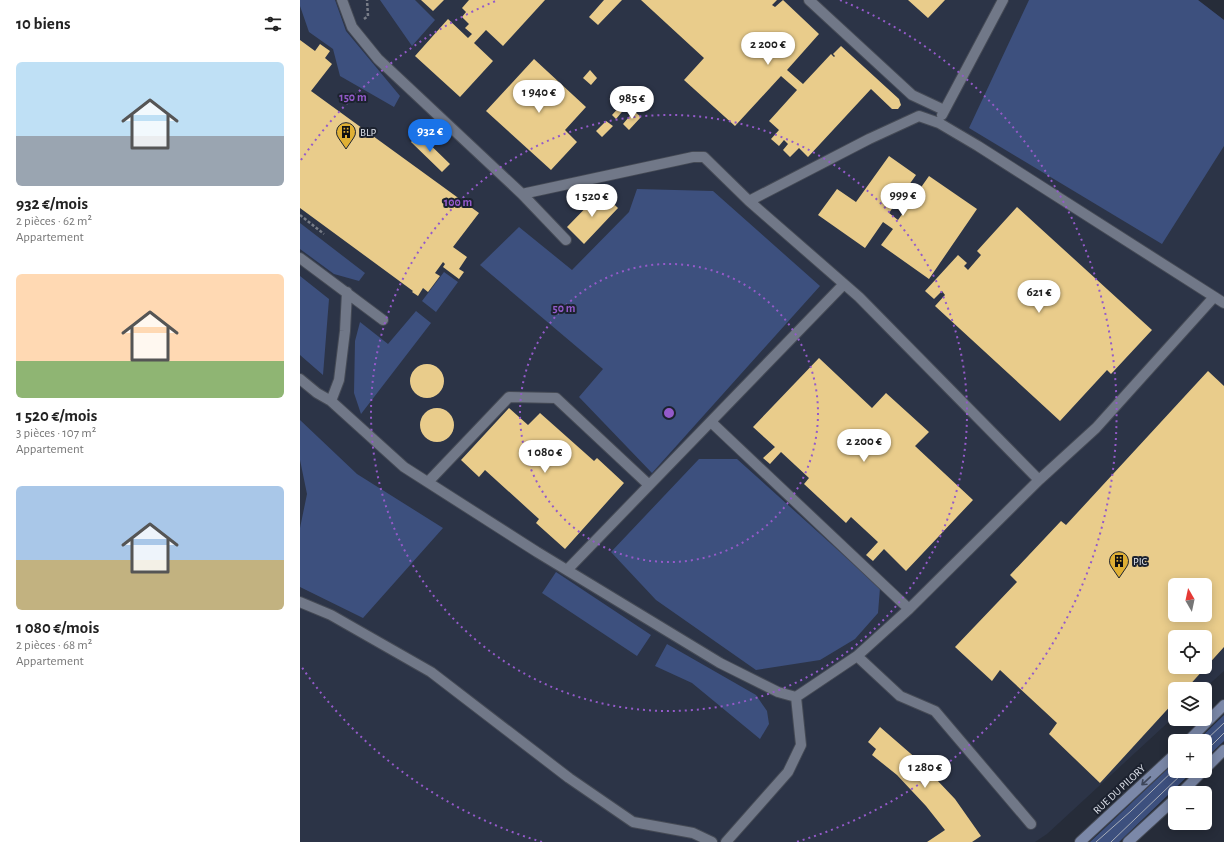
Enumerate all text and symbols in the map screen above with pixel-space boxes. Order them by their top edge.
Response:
icon: filters [262,13,284,35]
text: 10 biens [16,15,70,32]
pin: 2 200 € [731,32,805,66]
text: 2 200 € [750,38,786,51]
pin: 1 940 € [502,80,576,114]
text: 1 940 € [522,86,556,99]
pin: 985 € [604,86,660,120]
icon: home [114,88,186,160]
text: 150 m [339,91,367,103]
text: 985 € [619,92,645,105]
pin: 932 € [402,119,458,153]
building icon: BLP [335,121,357,149]
text: 932 € [417,125,443,138]
place label: BLP [360,127,376,138]
pin: 999 € [875,183,931,217]
pin: 1 520 € [555,184,629,218]
text: 999 € [890,189,916,202]
text: 1 520 € [575,190,609,203]
text: 932 €/mois [16,195,88,212]
text: 100 m [444,196,472,208]
text: 2 pièces · 62 m² [16,215,92,228]
text: Appartement [16,231,84,244]
pin: 621 € [1011,280,1067,314]
text: 621 € [1026,286,1052,299]
icon: home [114,300,186,372]
text: 50 m [553,302,576,314]
centre of rings [662,406,676,420]
text: 1 520 €/mois [16,407,97,424]
text: 3 pièces · 107 m² [16,427,96,440]
pin: 2 200 € [827,429,901,463]
text: 2 200 € [846,435,882,448]
pin: 1 080 € [508,440,582,474]
text: Appartement [16,443,84,456]
text: 1 080 € [528,446,562,459]
icon: home [114,512,186,584]
building icon: PIC [1108,550,1130,578]
place label: PIC [1133,556,1147,567]
north arrow [1168,578,1212,622]
map controls [1168,578,1212,830]
text: 1 080 €/mois [16,619,99,636]
button: locate [1168,630,1212,674]
text: 2 pièces · 68 m² [16,639,92,652]
text: Appartement [16,655,84,668]
button: layers [1168,682,1212,726]
button: + [1168,734,1212,778]
pin: 1 280 € [888,755,962,789]
text: 1 280 € [908,761,942,774]
street label: RUE DU PILORY [1091,762,1148,816]
one-way arrow [1142,776,1152,785]
button: − [1168,786,1212,830]

